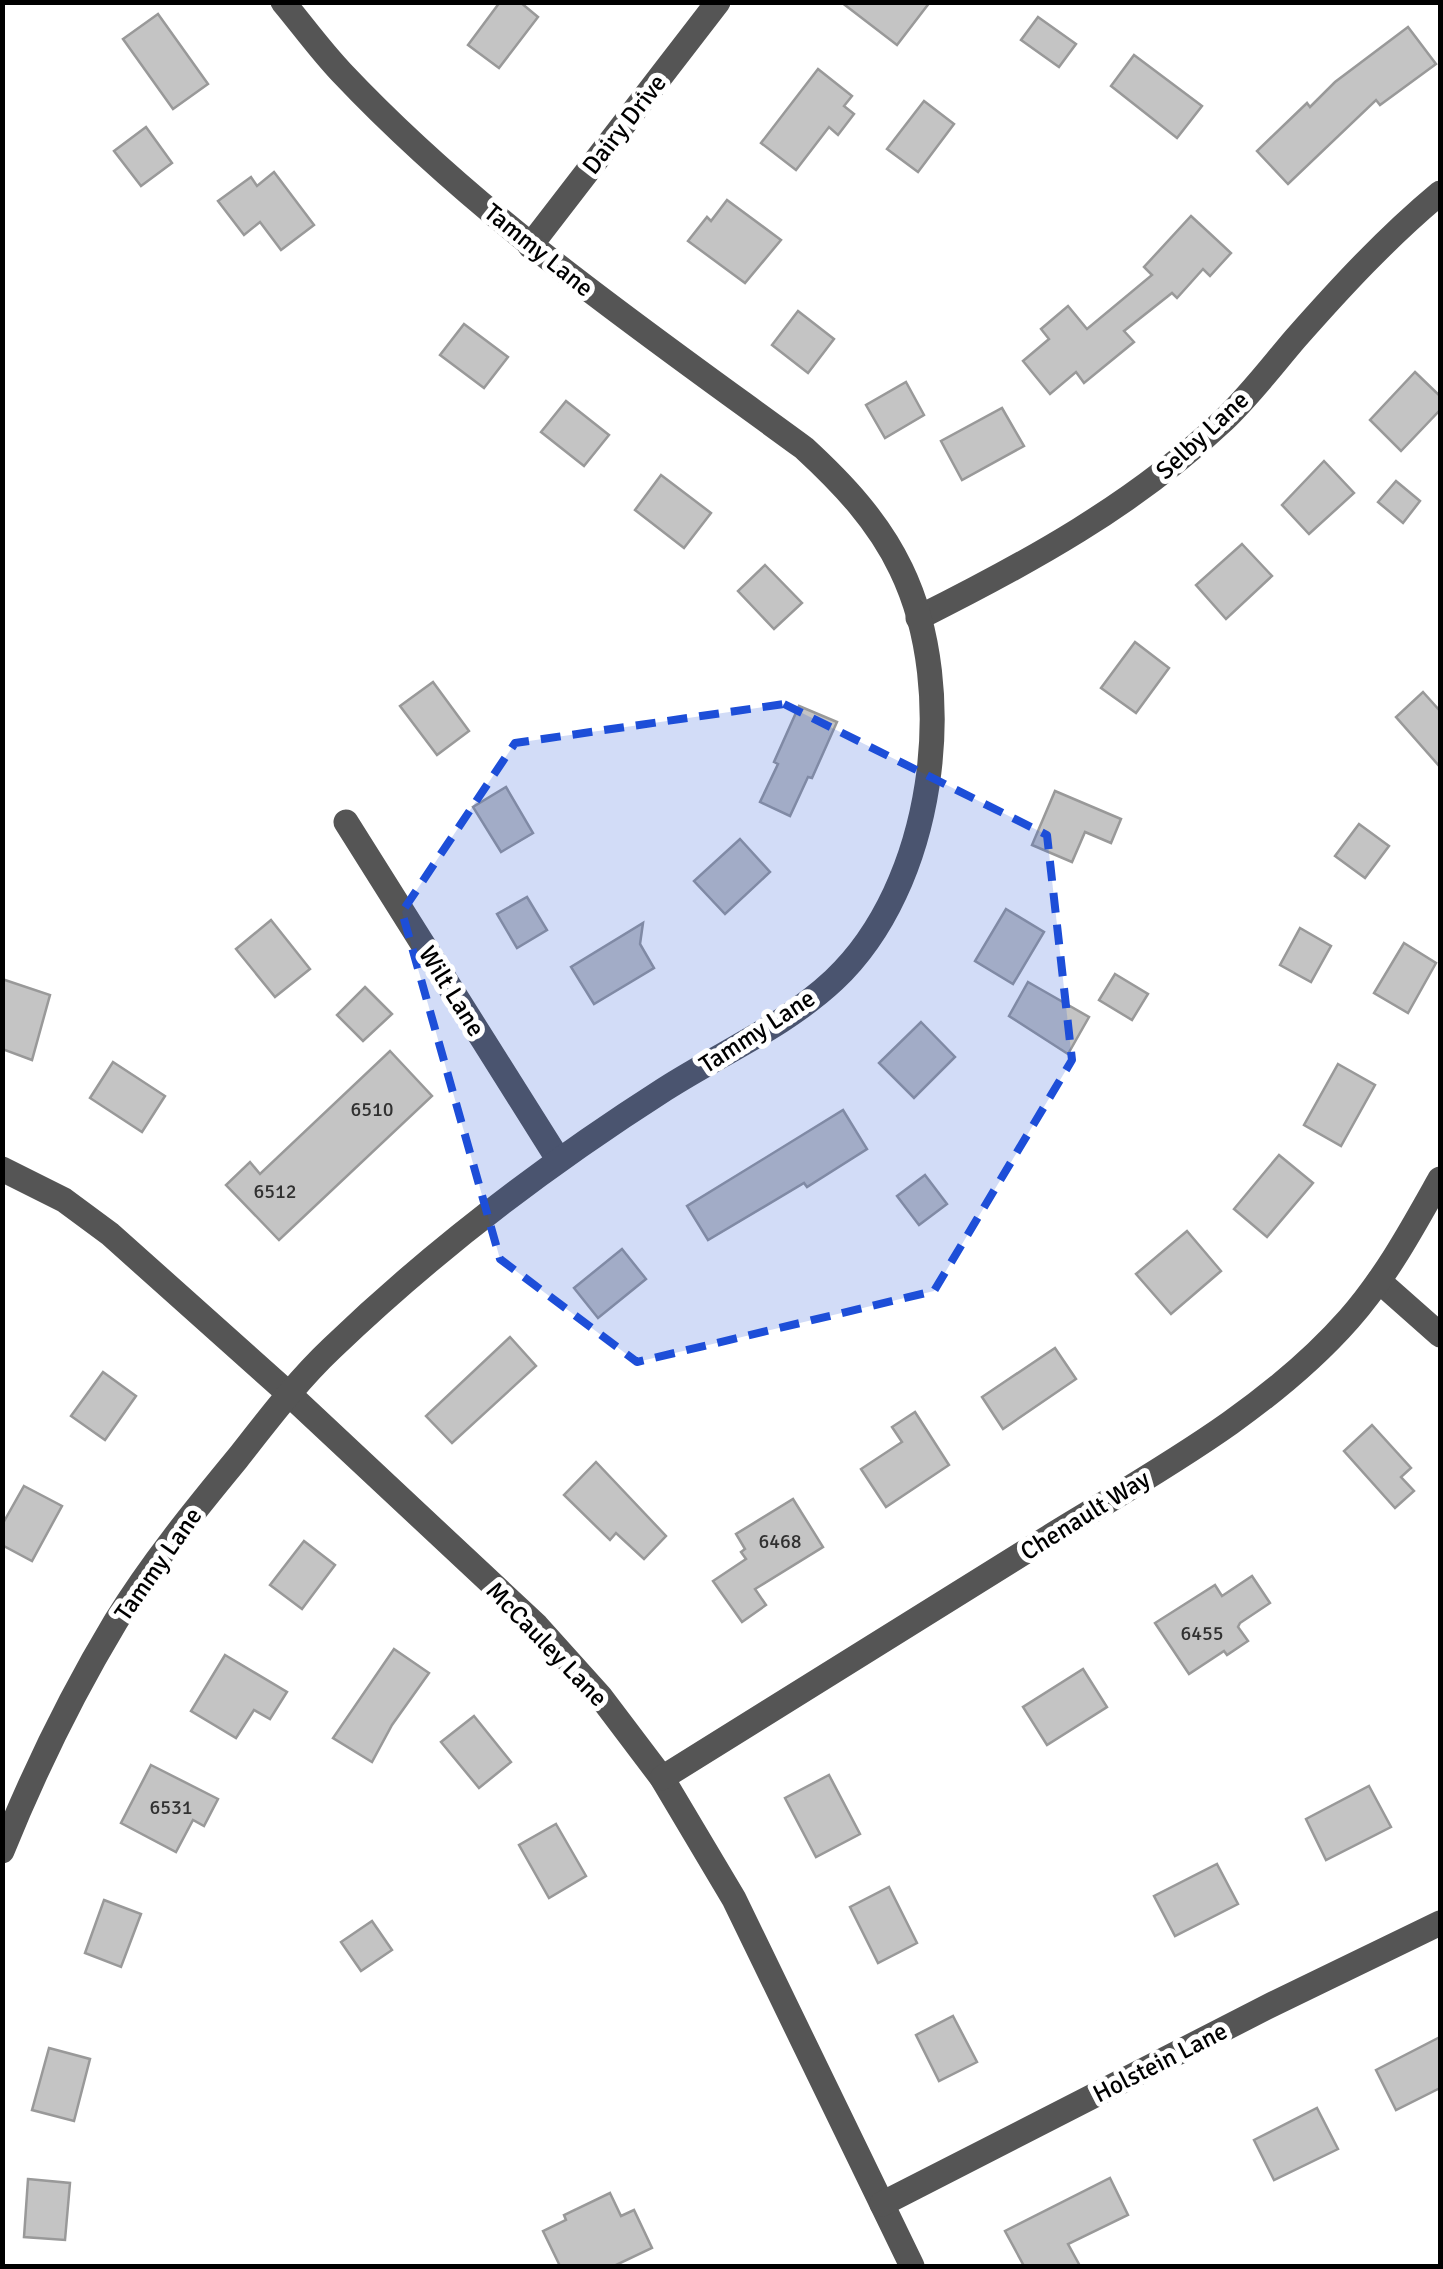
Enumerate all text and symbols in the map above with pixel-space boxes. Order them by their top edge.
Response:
street label: Dairy Drive [575,68,673,180]
street label: Tammy Lane [478,197,600,303]
street label: Selby Lane [1149,384,1255,486]
street label: Wilt Lane [412,940,492,1042]
street label: Tammy Lane [693,982,821,1080]
house number: 6510 [350,1097,394,1122]
house number: 6512 [253,1179,297,1204]
street label: Chenault Way [1015,1463,1156,1567]
street label: Tammy Lane [108,1501,208,1627]
house number: 6468 [758,1529,802,1554]
street label: McCauley Lane [480,1575,614,1713]
house number: 6455 [1180,1621,1224,1646]
house number: 6531 [149,1795,193,1820]
street label: Holstein Lane [1088,2015,1232,2109]

